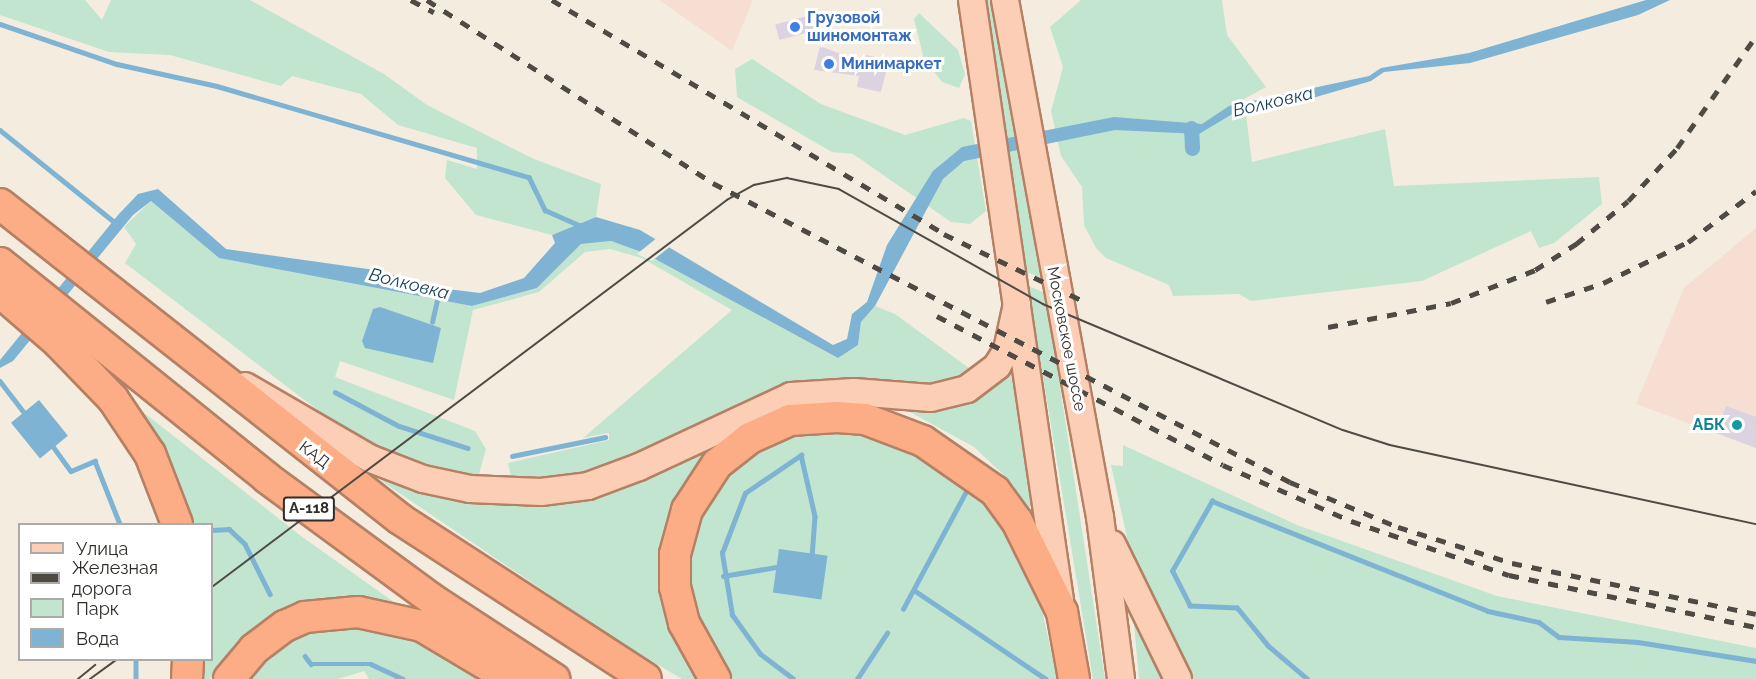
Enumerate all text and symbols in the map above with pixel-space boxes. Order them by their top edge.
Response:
place label: Грузовой шиномонтаж [807,8,912,46]
marker: Грузовой шиномонтаж [788,20,802,34]
place label: Минимаркет [841,54,941,74]
marker: Минимаркет [822,57,836,71]
water label: Волковка [1231,82,1315,122]
water label: Волковка [367,264,451,304]
street label: Московское шоссе [1043,265,1089,413]
place label: АБК [1693,415,1725,435]
marker: АБК [1730,418,1744,432]
street label: КАД [295,437,333,473]
road number: А-118 [282,497,336,521]
legend [18,523,213,661]
text: Улица [76,538,128,559]
text: Железная дорога [72,557,158,599]
text: Парк [76,598,119,619]
text: Вода [76,628,119,649]

